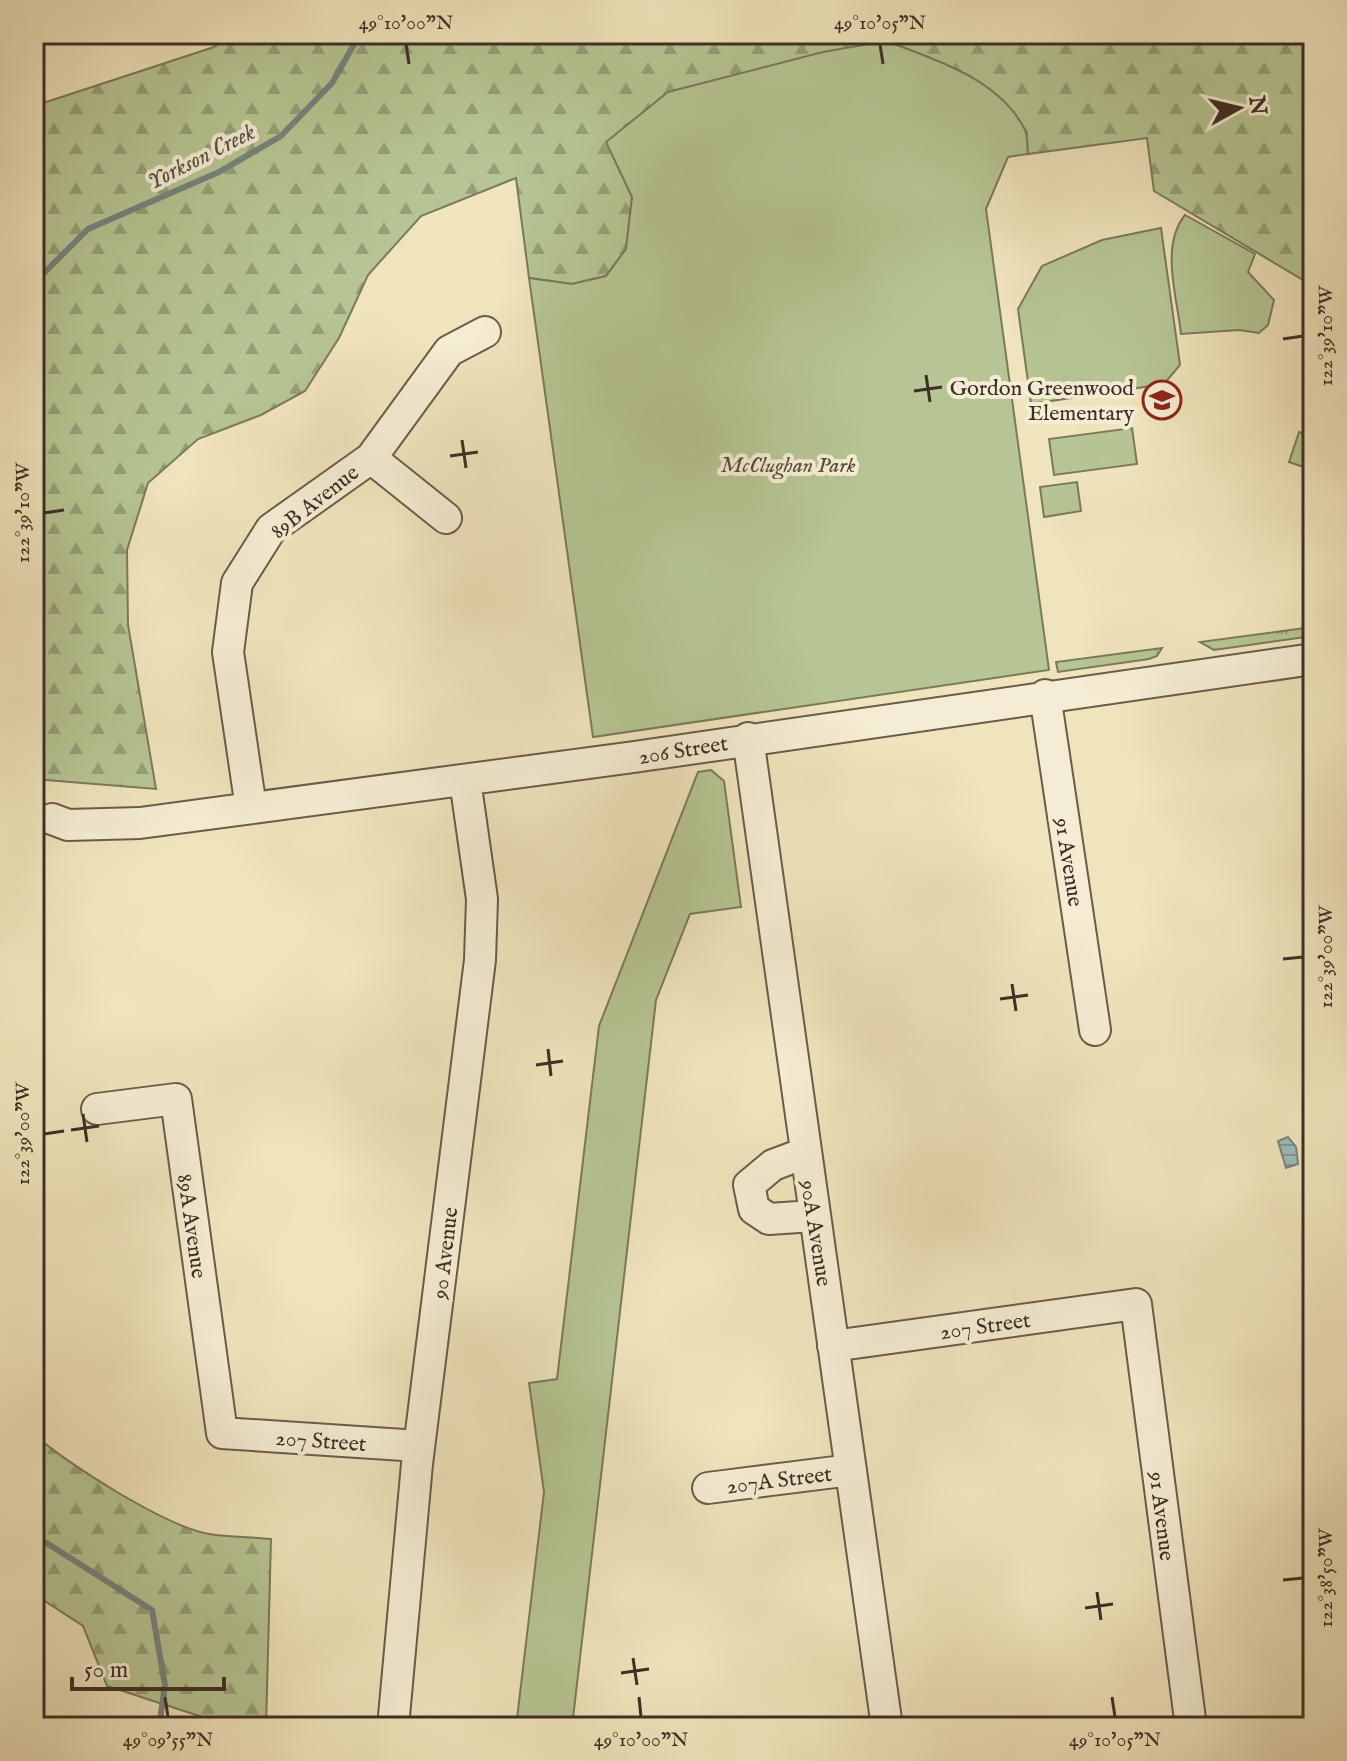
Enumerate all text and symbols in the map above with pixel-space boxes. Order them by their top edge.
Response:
text: 49°10'00"N [359,11,453,36]
text: 49°10'05"N [834,11,926,36]
north arrow [1199,68,1279,148]
text: N [1241,93,1272,117]
water label: Yorkson Creek [142,117,261,198]
text: 122°39'10"W [1314,285,1339,386]
place label: Gordon Greenwood Elementary [950,375,1134,428]
school or university icon: Gordon Greenwood Elementary [1141,379,1183,421]
park label: McClughan Park [720,452,856,480]
street label: 89B Avenue [265,459,365,546]
text: 122°39'10"W [11,462,36,563]
street label: 206 Street [637,730,730,772]
street label: 91 Avenue [1047,815,1089,909]
text: 122°39'00"W [1314,905,1339,1008]
text: 122°39'00"W [11,1082,36,1185]
street label: 89A Avenue [170,1172,212,1280]
street label: 90A Avenue [793,1177,837,1288]
street label: 90 Avenue [426,1206,466,1302]
street label: 207 Street [938,1307,1033,1347]
street label: 207 Street [275,1425,368,1459]
street label: 207A Street [725,1461,834,1501]
street label: 91 Avenue [1142,1469,1180,1562]
text: 122°38'50"W [1314,1527,1339,1628]
scale bar [72,1641,224,1691]
text: 50 m [84,1655,128,1686]
text: 49°09'55"N [123,1728,213,1753]
text: 49°10'00"N [594,1728,688,1753]
text: 49°10'05"N [1069,1728,1161,1753]

